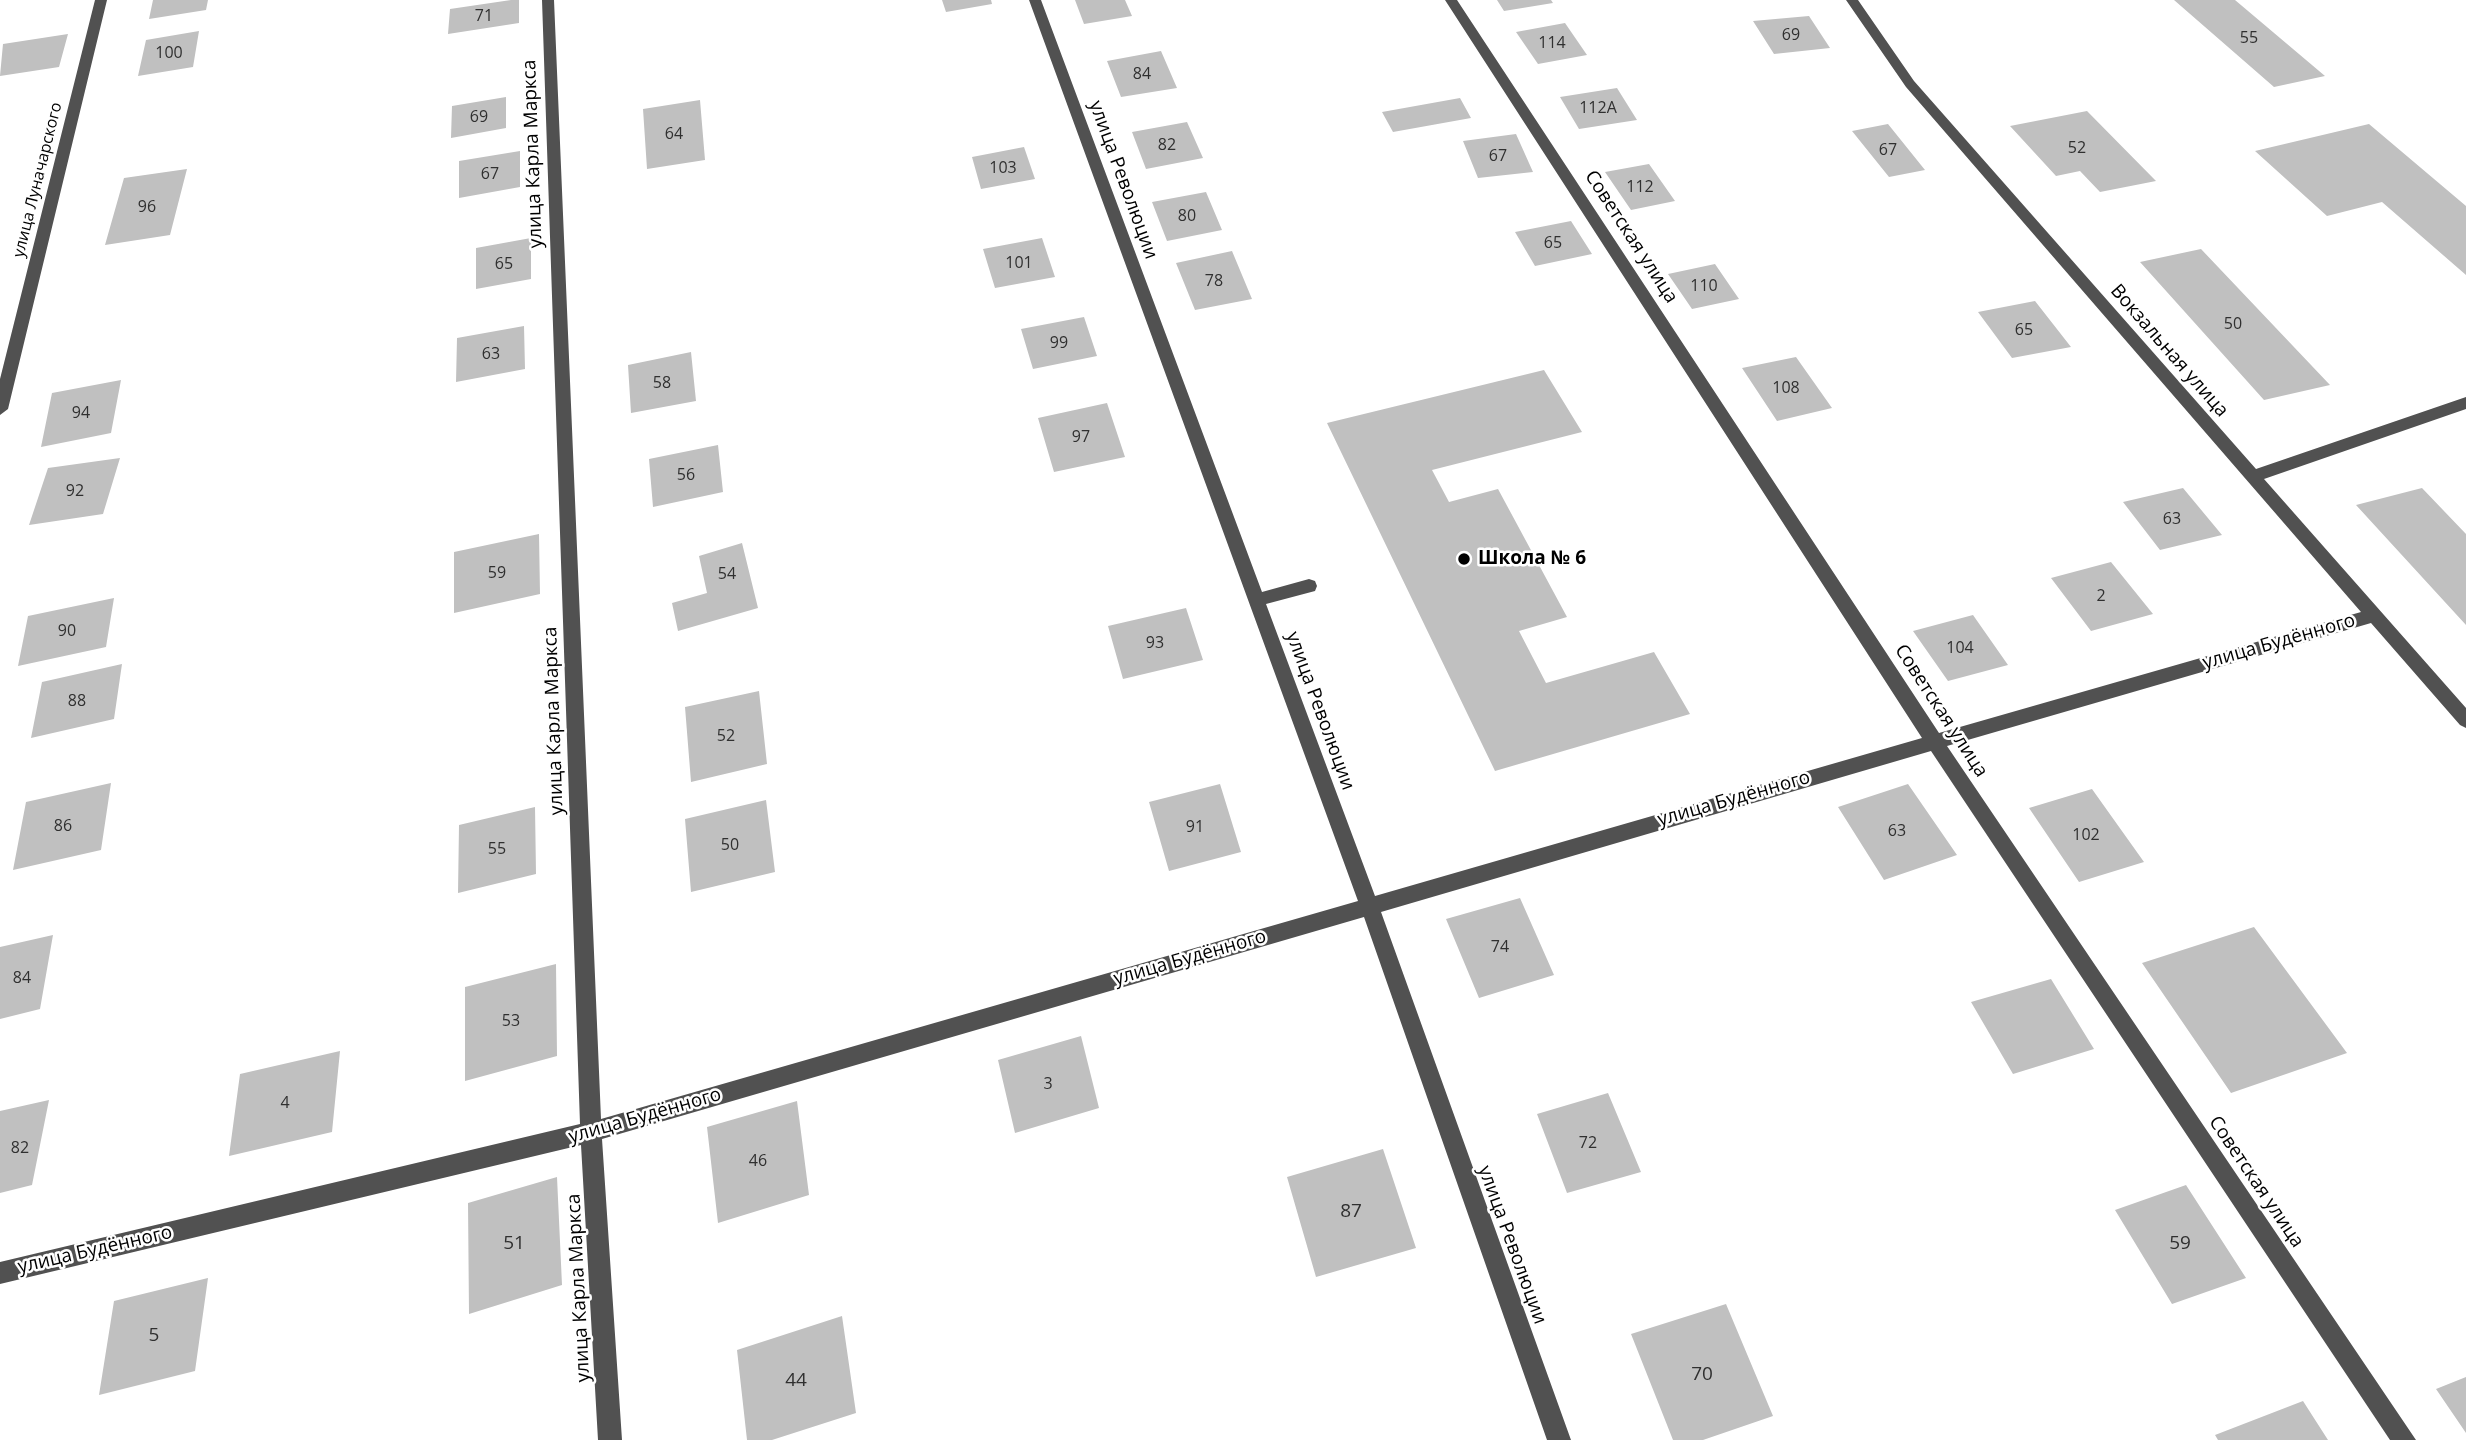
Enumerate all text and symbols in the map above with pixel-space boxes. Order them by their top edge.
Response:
house number: 71 [475,6,493,26]
house number: 69 [1782,25,1800,45]
house number: 55 [2240,28,2258,48]
house number: 114 [1538,33,1566,53]
house number: 100 [155,43,183,63]
street label: улица Карла Маркса [518,59,548,249]
house number: 84 [1133,64,1151,84]
street label: улица Революции [1084,98,1162,262]
house number: 112А [1579,98,1617,118]
street label: улица Луначарского [9,100,67,260]
house number: 69 [470,107,488,127]
house number: 64 [665,124,683,144]
house number: 82 [1158,135,1176,155]
house number: 52 [2068,138,2086,158]
house number: 67 [1879,140,1897,160]
house number: 67 [1489,146,1507,166]
house number: 103 [989,158,1017,178]
house number: 67 [481,164,499,184]
street label: Советская улица [1580,166,1682,308]
house number: 112 [1626,177,1654,197]
house number: 96 [138,197,156,217]
house number: 80 [1178,206,1196,226]
house number: 65 [1544,233,1562,253]
house number: 101 [1005,253,1033,273]
house number: 65 [495,254,513,274]
house number: 78 [1205,271,1223,291]
house number: 110 [1690,276,1718,296]
street label: Вокзальная улица [2105,280,2233,422]
house number: 50 [2224,314,2242,334]
house number: 65 [2015,320,2033,340]
house number: 99 [1050,333,1068,353]
house number: 63 [482,344,500,364]
house number: 58 [653,373,671,393]
house number: 108 [1772,378,1800,398]
house number: 94 [72,403,90,423]
house number: 97 [1072,427,1090,447]
house number: 56 [677,465,695,485]
house number: 92 [66,481,84,501]
house number: 63 [2163,509,2181,529]
place label: Школа № 6 [1478,548,1586,570]
marker: Школа № 6 [1456,551,1472,567]
house number: 59 [488,563,506,583]
house number: 54 [718,564,736,584]
house number: 2 [2096,586,2106,606]
street label: улица Будённого [2200,609,2358,675]
house number: 90 [58,621,76,641]
street label: улица Карла Маркса [539,626,569,816]
street label: улица Революции [1281,629,1359,793]
house number: 93 [1146,633,1164,653]
house number: 104 [1946,638,1974,658]
street label: Советская улица [1890,640,1992,782]
house number: 88 [68,691,86,711]
house number: 52 [717,726,735,746]
street label: улица Будённого [1655,766,1813,832]
house number: 86 [54,816,72,836]
house number: 91 [1186,817,1204,837]
house number: 63 [1888,821,1906,841]
house number: 102 [2072,825,2100,845]
house number: 50 [721,835,739,855]
house number: 55 [488,839,506,859]
street label: улица Будённого [1111,925,1269,991]
house number: 74 [1491,937,1509,957]
house number: 84 [13,968,31,988]
house number: 53 [502,1011,520,1031]
house number: 3 [1043,1074,1053,1094]
street label: улица Будённого [566,1083,724,1149]
house number: 4 [280,1093,290,1113]
street label: Советская улица [2204,1112,2308,1252]
house number: 72 [1579,1133,1597,1153]
house number: 82 [11,1138,29,1158]
house number: 46 [749,1151,767,1171]
street label: улица Революции [1473,1163,1551,1327]
street label: улица Карла Маркса [563,1193,595,1383]
house number: 87 [1340,1201,1362,1223]
street label: улица Будённого [16,1221,174,1279]
house number: 51 [503,1233,525,1255]
house number: 59 [2169,1233,2191,1255]
house number: 5 [149,1325,159,1347]
house number: 70 [1691,1364,1713,1386]
house number: 44 [785,1370,807,1392]

